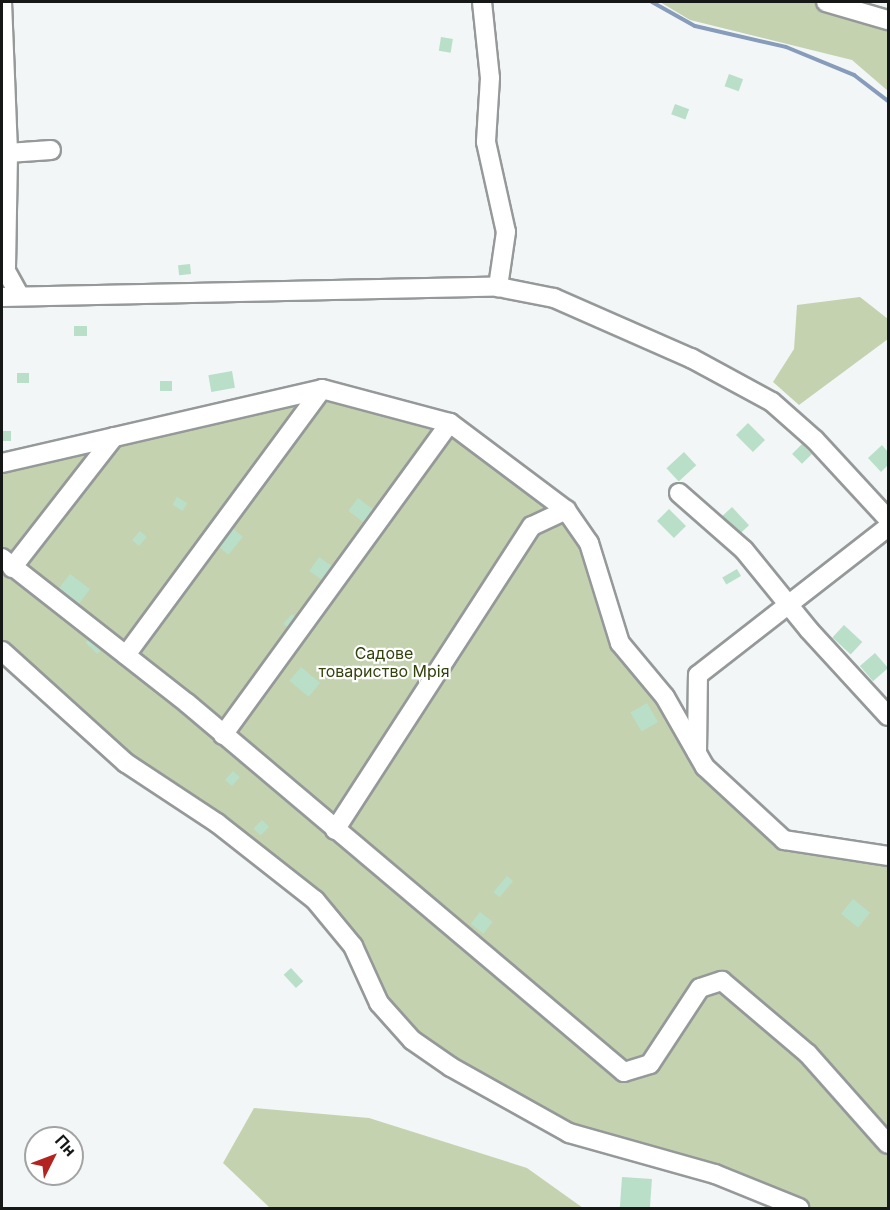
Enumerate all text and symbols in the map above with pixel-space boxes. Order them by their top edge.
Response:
park label: Садове товариство Мрія [318,643,450,681]
north arrow [24,1126,84,1186]
text: Пн [51,1130,81,1160]

